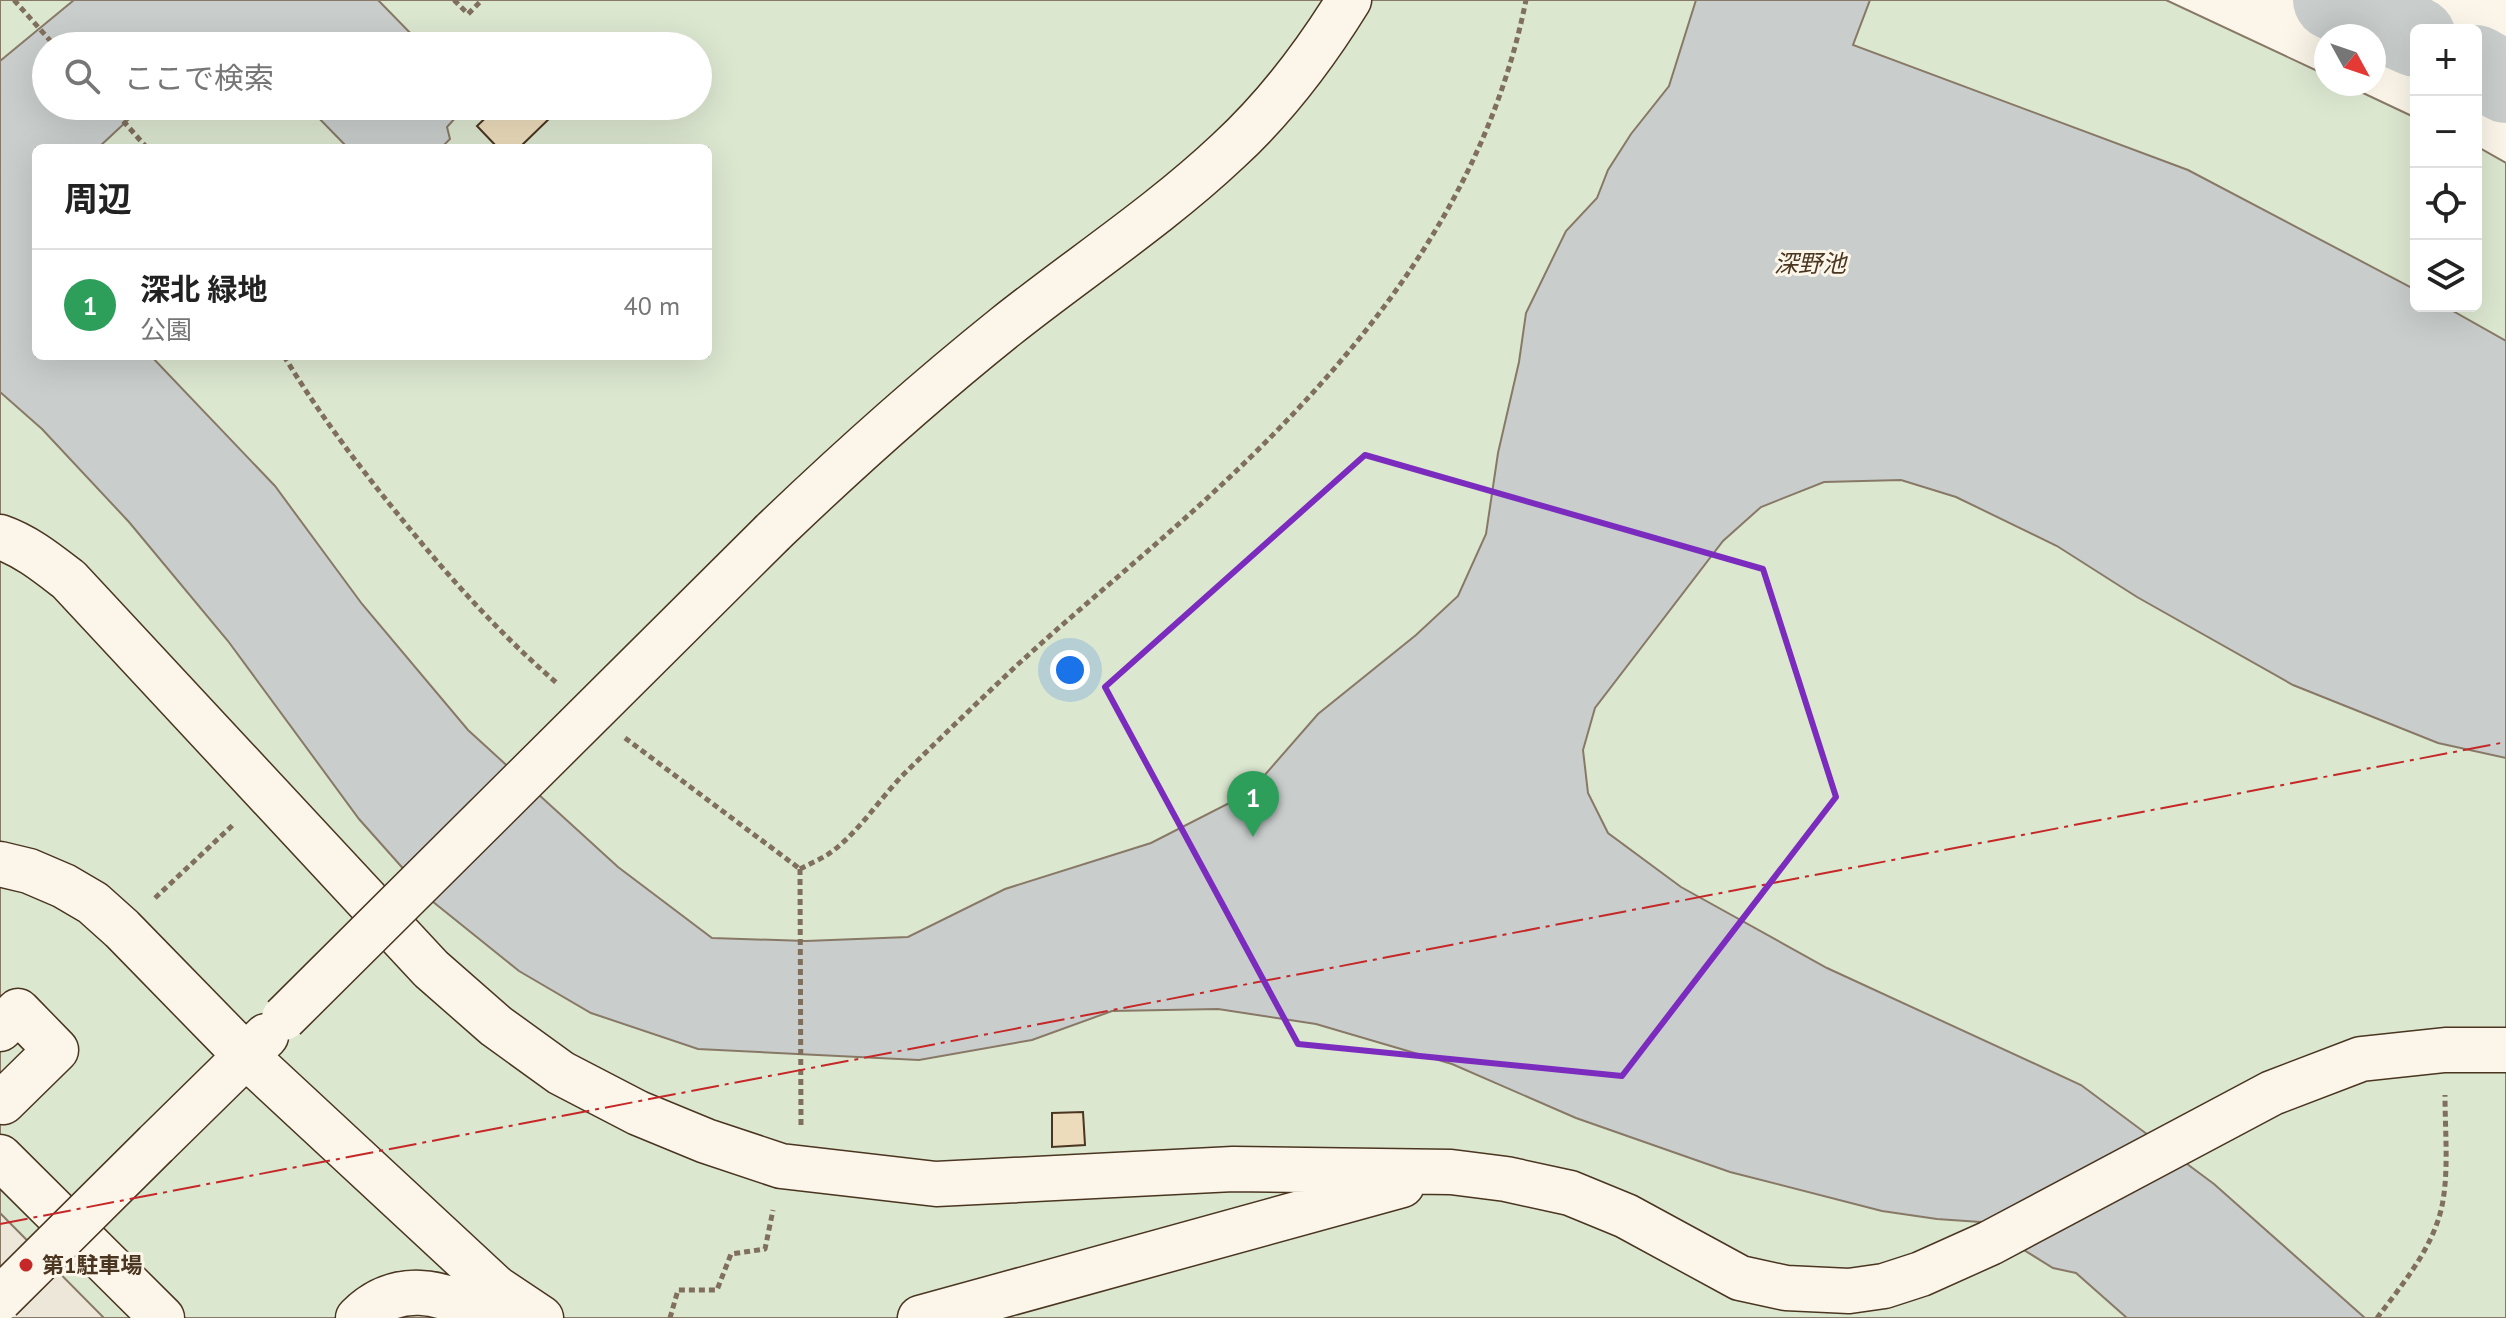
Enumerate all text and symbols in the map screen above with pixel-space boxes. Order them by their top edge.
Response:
north arrow [2314,24,2386,96]
map controls [2410,24,2482,312]
button: + [2410,24,2482,96]
search box [32,32,712,120]
icon: search [60,54,104,98]
text: ここで検索 [124,58,274,97]
button: − [2410,96,2482,168]
button: locate [2410,168,2482,240]
text: 周辺 [64,176,132,220]
button: layers [2410,240,2482,312]
water label: 深野池 [1774,248,1848,279]
text: 深北 緑地 [140,269,268,308]
text: 1 [83,289,97,322]
text: 40 m [624,289,680,322]
text: 公園 [140,313,192,346]
your location [1050,650,1090,690]
pin: 1 [1227,771,1279,837]
place label: 第1駐車場 [42,1251,142,1279]
marker: 第1駐車場 [17,1256,35,1274]

